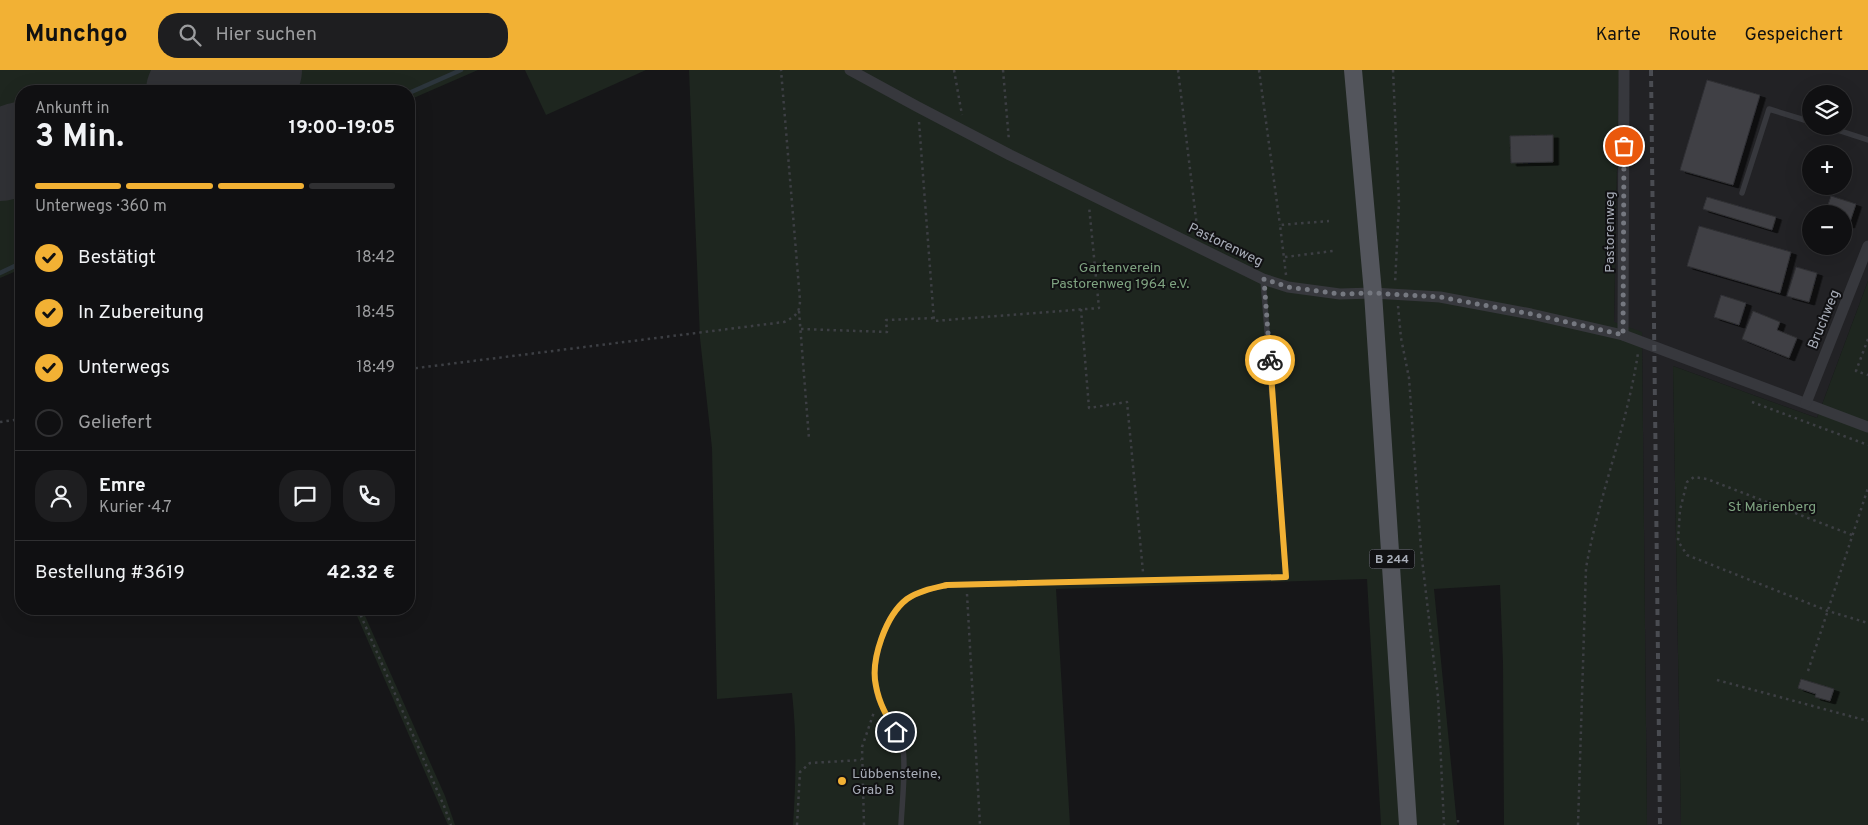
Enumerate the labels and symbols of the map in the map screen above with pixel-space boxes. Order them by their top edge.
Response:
pin [1603,125,1645,167]
street label: Pastorenweg [1602,191,1619,273]
street label: Pastorenweg [1185,220,1266,271]
park label: Gartenverein Pastorenweg 1964 e.V. [1051,260,1189,293]
street label: Bruchweg [1805,287,1844,352]
courier [1245,335,1295,385]
park label: St Marienberg [1728,499,1816,516]
road number: B 244 [1370,549,1414,568]
pin [875,711,917,753]
place label: Lübbensteine, Grab B [852,766,941,799]
marker: Lübbensteine, Grab B [836,775,848,787]

